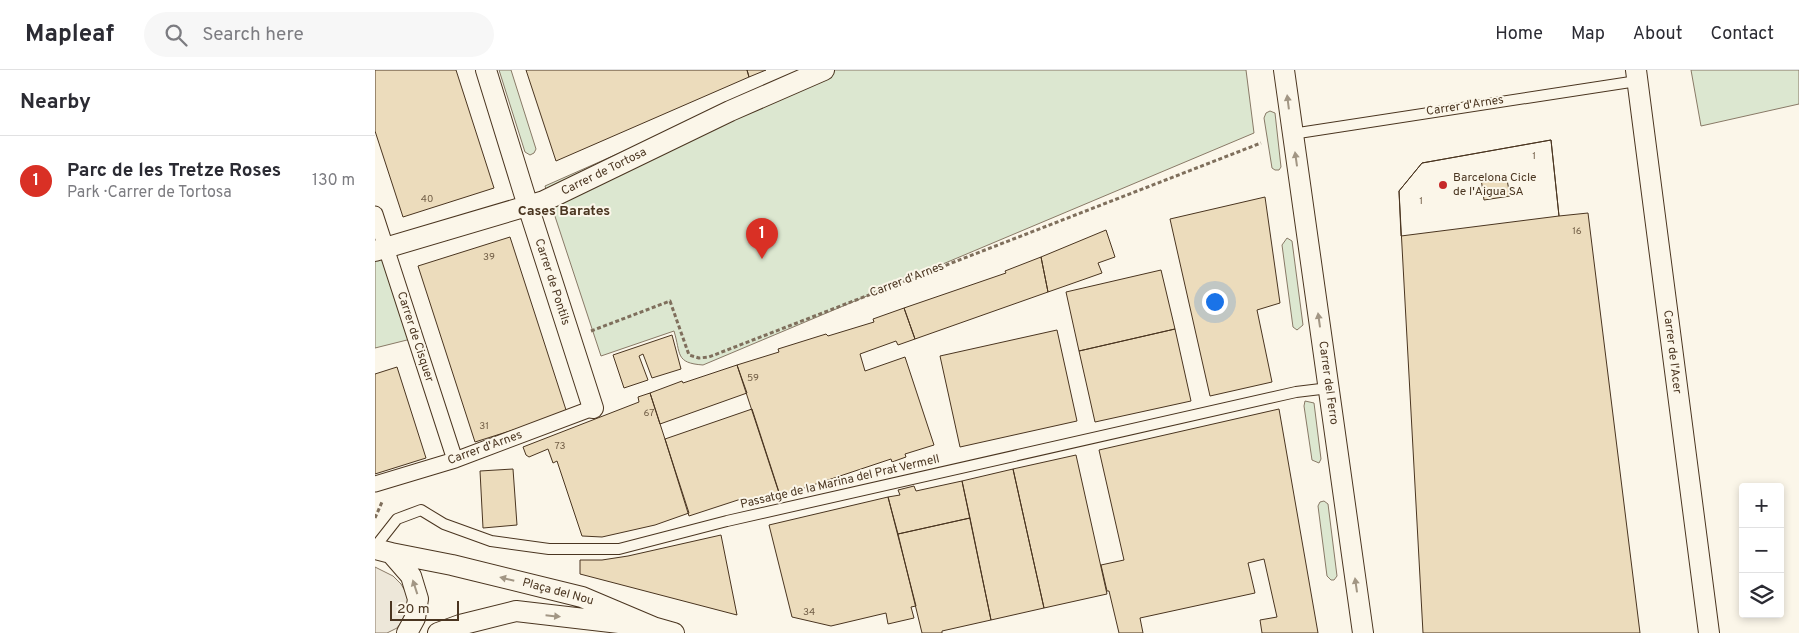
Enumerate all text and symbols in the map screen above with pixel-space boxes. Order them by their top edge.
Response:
search box [144,12,494,57]
text: Mapleaf [25,20,114,50]
icon: search [162,21,190,49]
text: Search here [202,23,304,47]
text: Home [1495,23,1543,46]
text: Map [1571,23,1605,46]
text: About [1633,23,1682,46]
text: Contact [1710,23,1774,46]
text: Nearby [20,89,91,116]
street label: Carrer d'Arnes [1425,92,1505,120]
one-way arrow [1284,93,1292,109]
street label: Carrer de Tortosa [559,144,649,200]
house number: 1 [1532,150,1536,163]
one-way arrow [1292,151,1300,167]
text: Parc de les Tretze Roses [67,159,281,183]
place label: Barcelona Cicle de l'Aigua SA [1453,170,1537,200]
text: 1 [33,171,39,191]
text: 130 m [312,171,355,191]
marker: Barcelona Cicle de l'Aigua SA [1437,179,1449,191]
text: Park · Carrer de Tortosa [67,183,232,203]
house number: 40 [421,193,433,206]
house number: 1 [1419,195,1423,208]
district label: Cases Barates [518,203,610,220]
pin: 1 [746,218,778,259]
house number: 16 [1572,225,1582,238]
street label: Carrer de Pontils [530,237,574,327]
house number: 39 [483,251,495,264]
street label: Carrer d'Arnes [868,259,946,301]
your location [1202,289,1228,315]
street label: Carrer de Cisquer [393,290,437,385]
street label: Carrer de l'Acer [1659,309,1685,395]
one-way arrow [1315,311,1323,327]
street label: Carrer del Ferro [1314,340,1342,426]
house number: 59 [747,372,759,385]
house number: 67 [644,407,655,420]
house number: 31 [479,420,489,433]
street label: Carrer d'Arnes [445,427,525,469]
house number: 73 [554,440,566,453]
street label: Passatge de la Marina del Prat Vermell [739,451,941,513]
map controls [1739,483,1784,618]
button: + [1739,483,1784,528]
button: − [1739,528,1784,573]
button: layers [1739,573,1784,618]
one-way arrow [500,575,515,583]
street label: Plaça del Nou [520,575,596,609]
one-way arrow [1352,576,1360,592]
one-way arrow [410,580,418,595]
scale bar [390,598,459,621]
text: 20 m [397,601,430,618]
house number: 34 [803,606,815,619]
one-way arrow [546,612,562,620]

